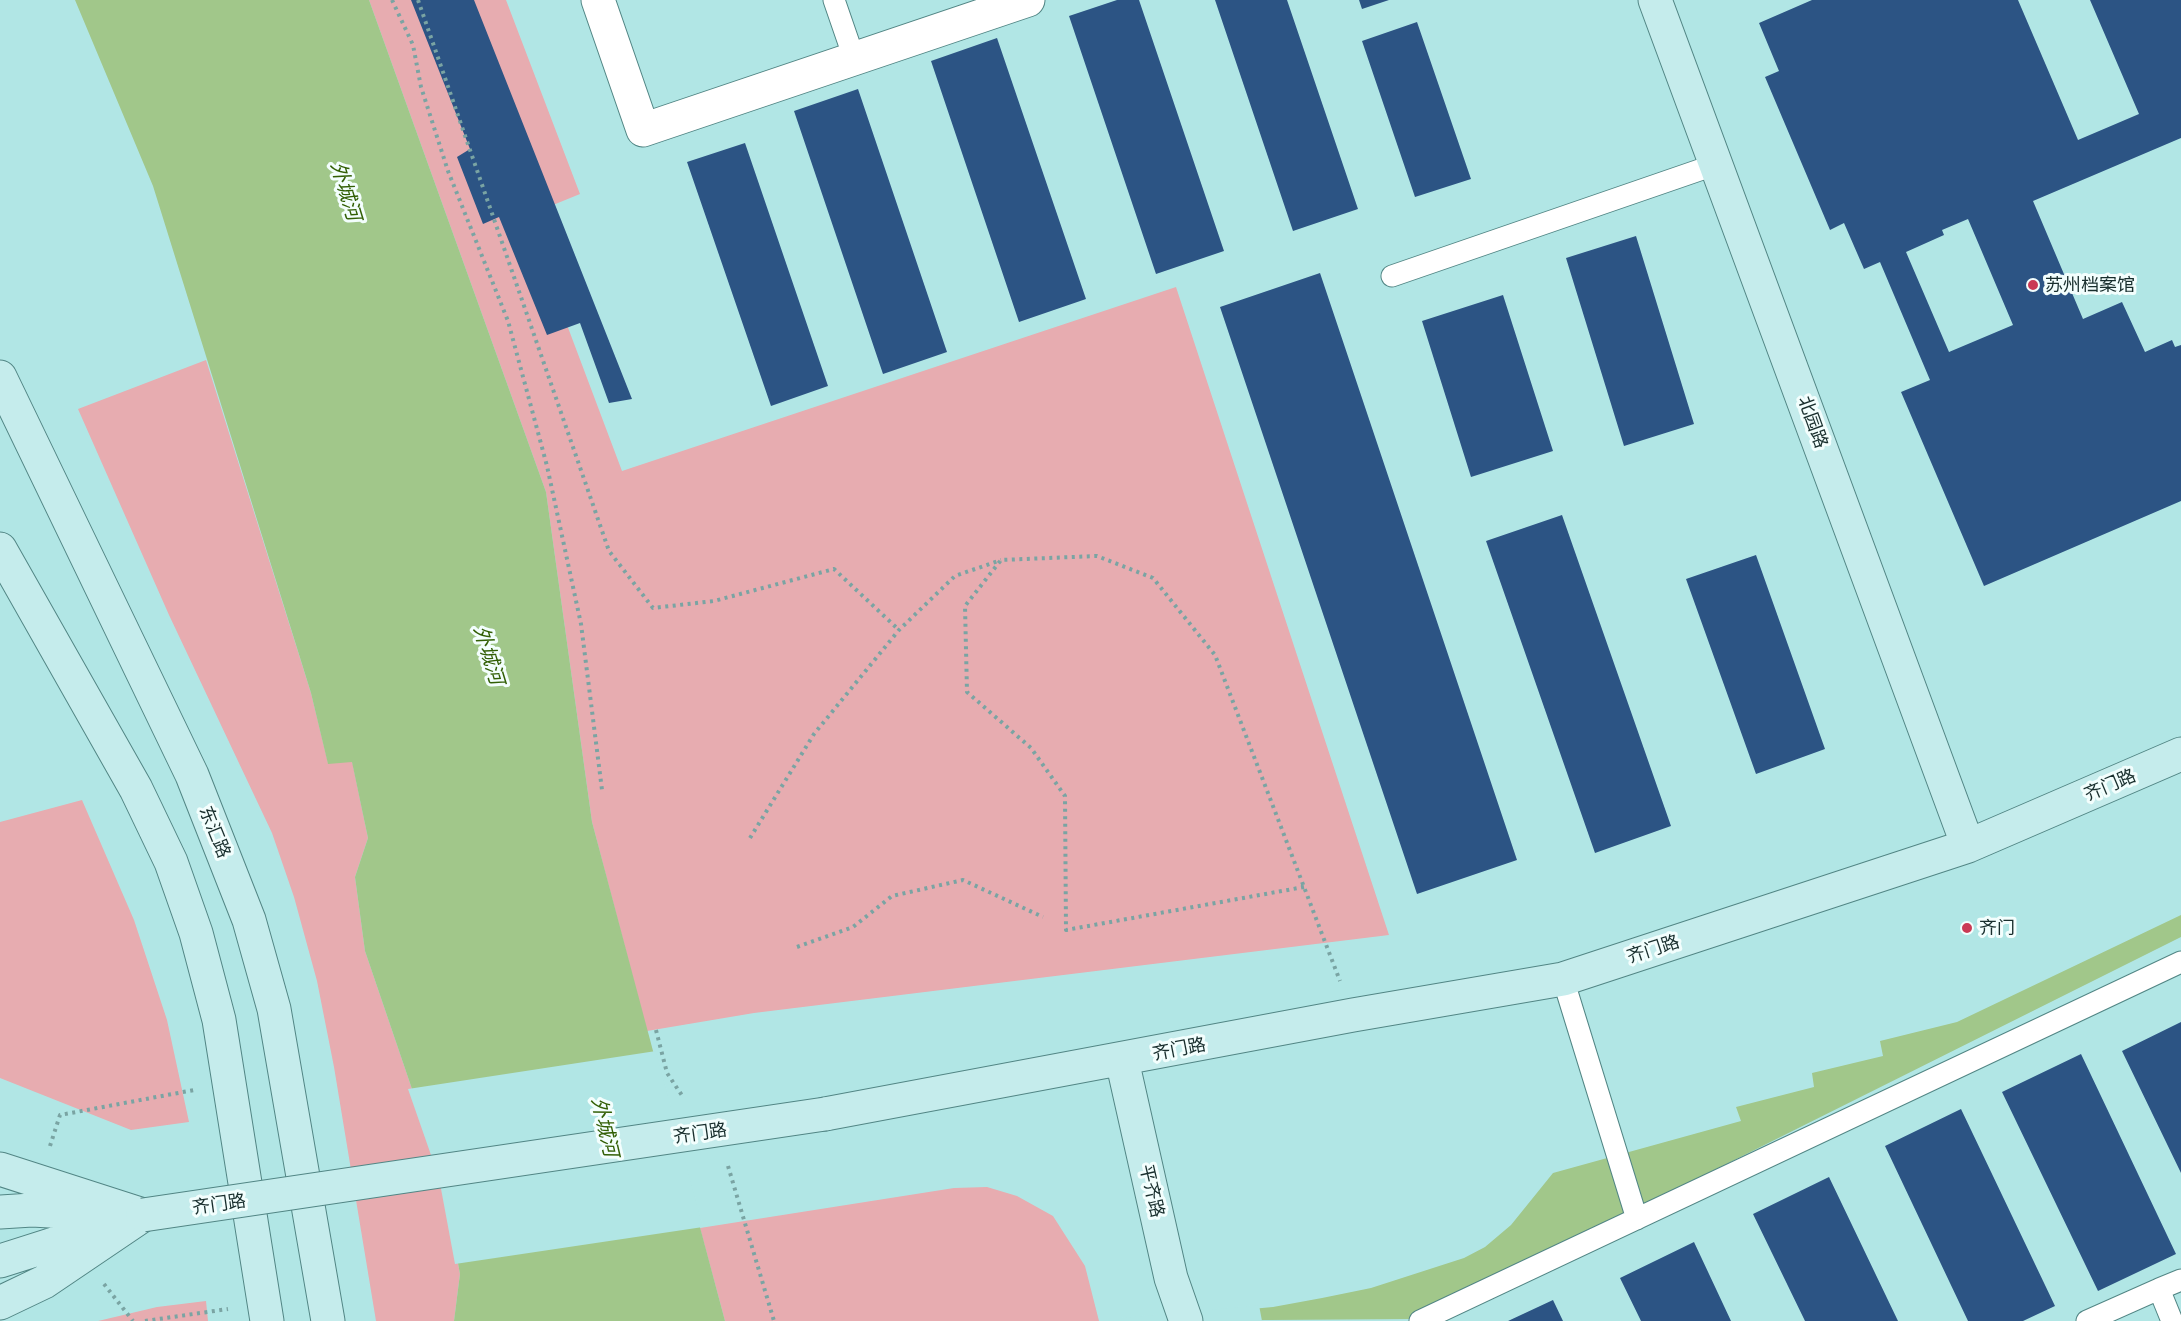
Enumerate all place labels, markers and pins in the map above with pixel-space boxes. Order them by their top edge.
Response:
place label: 苏州档案馆 [2045,274,2135,296]
marker: 苏州档案馆 [2026,278,2040,292]
place label: 齐门 [1979,917,2015,939]
marker: 齐门 [1960,921,1974,935]

